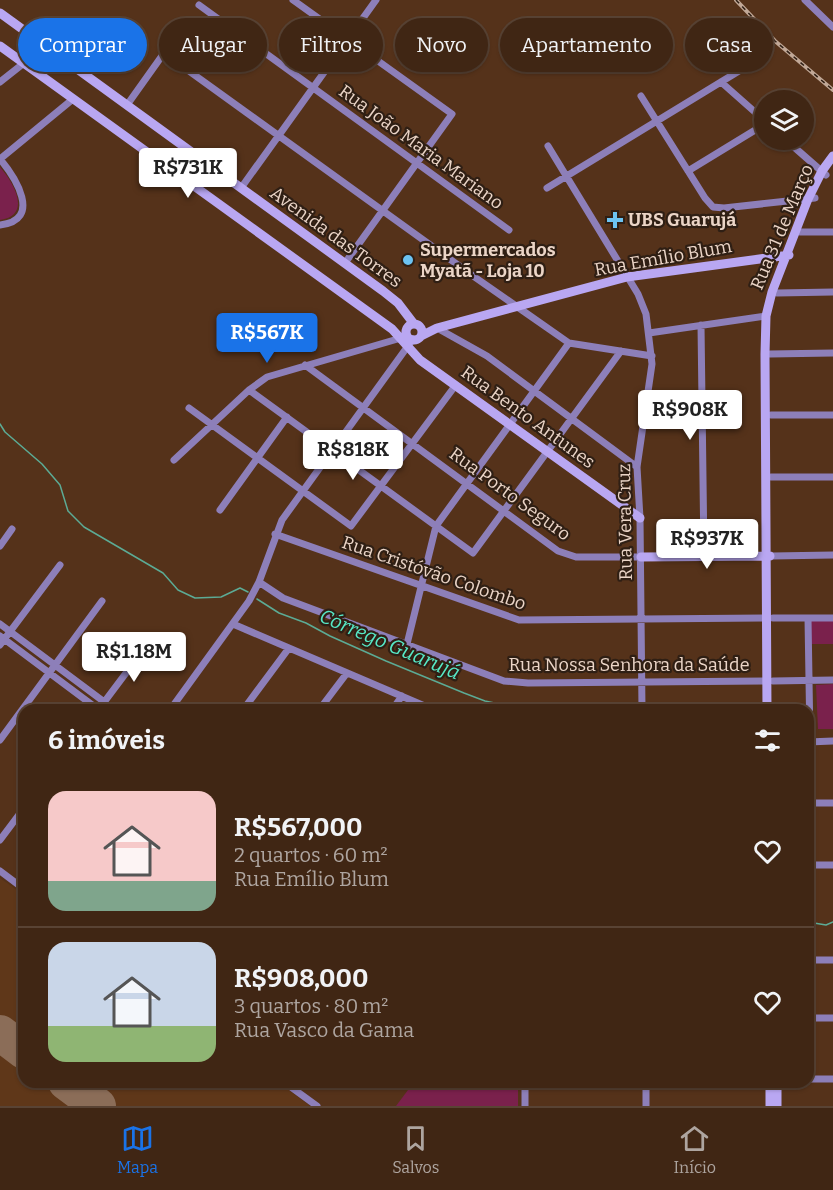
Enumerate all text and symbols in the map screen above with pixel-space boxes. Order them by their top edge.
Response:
chip: Comprar [18,18,147,72]
chip: Alugar [159,18,267,72]
chip: Filtros [279,18,383,72]
chip: Novo [395,18,488,72]
chip: Apartamento [500,18,673,72]
chip: Casa [685,18,773,72]
street label: Rua João Maria Mariano [334,80,508,214]
map controls [754,90,814,150]
button: layers [754,90,814,150]
pin: R$731K [139,148,237,199]
text: R$731K [153,155,223,179]
street label: Rua 31 de Março [746,161,818,293]
street label: Avenida das Torres [266,182,406,292]
place label: UBS Guarujá [628,209,736,231]
marker: UBS Guarujá [606,211,624,229]
street label: Rua Emílio Blum [593,235,733,281]
place label: Supermercados Myatã - Loja 10 [420,239,556,282]
marker: Supermercados Myatã - Loja 10 [401,253,415,267]
pin: R$567K [218,313,316,364]
text: R$567K [230,320,304,344]
street label: Rua Bento Antunes [457,361,599,473]
pin: R$908K [641,390,739,441]
text: R$908K [652,397,728,421]
pin: R$818K [304,430,402,481]
text: R$818K [317,437,389,461]
street label: Rua Porto Seguro [445,443,575,545]
street label: Rua Vera Cruz [613,464,637,580]
pin: R$937K [658,519,756,570]
text: R$937K [670,526,744,550]
street label: Rua Cristóvão Colombo [339,531,529,615]
water label: Córrego Guarujá [316,604,464,685]
pin: R$1.18M [79,632,189,683]
text: R$1.18M [96,639,172,663]
street label: Rua Nossa Senhora da Saúde [508,654,750,676]
icon: filters [751,724,784,757]
text: 6 imóveis [48,725,165,756]
text: R$567,000 [234,812,363,843]
icon: home [96,815,168,887]
icon: heart [751,835,784,868]
text: 2 quartos · 60 m² [234,843,388,867]
text: Rua Emílio Blum [234,867,389,891]
text: R$908,000 [234,963,368,994]
icon: home [96,966,168,1038]
icon: heart [751,986,784,1019]
text: 3 quartos · 80 m² [234,994,388,1018]
text: Rua Vasco da Gama [234,1018,414,1042]
tab: Mapa [117,1122,158,1177]
tab: Salvos [392,1122,439,1177]
tab: Início [673,1122,716,1177]

